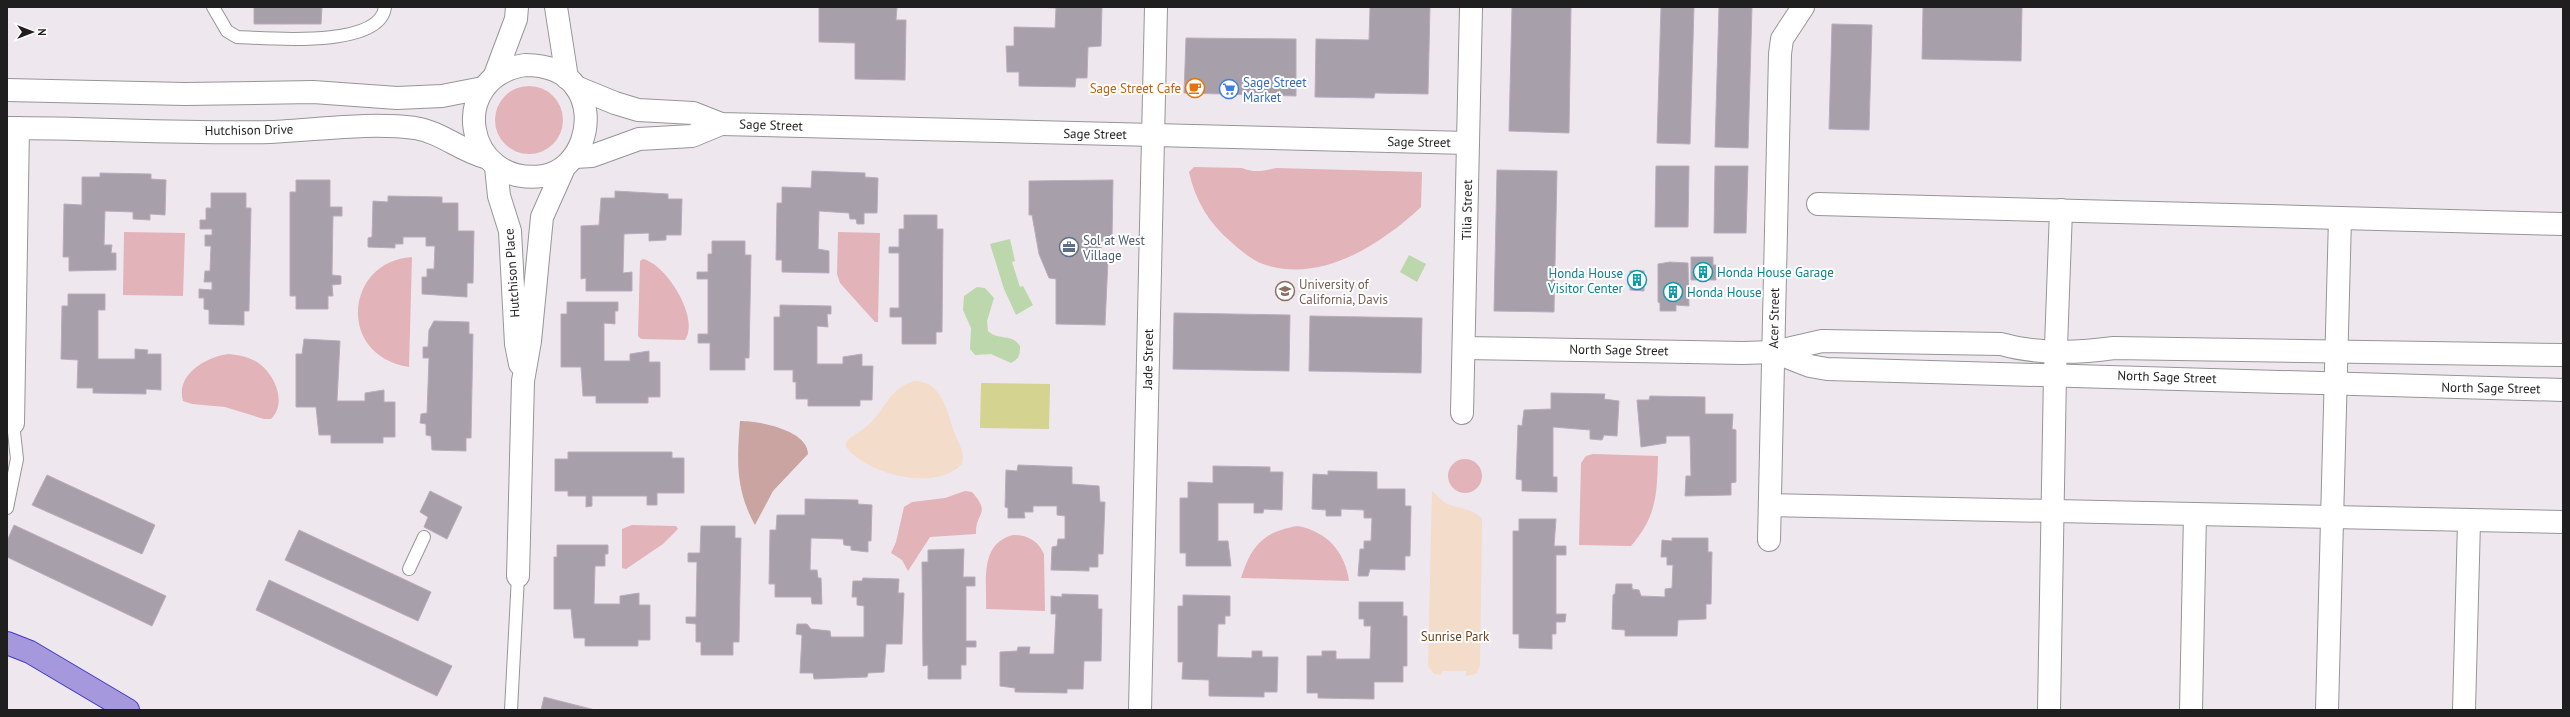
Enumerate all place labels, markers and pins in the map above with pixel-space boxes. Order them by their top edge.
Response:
place label: Sage Street Market [1243,74,1307,106]
cafe icon: Sage Street Cafe [1184,77,1206,99]
supermarket icon: Sage Street Market [1218,78,1240,100]
place label: Sage Street Cafe [1090,80,1181,97]
place label: Sol at West Village [1082,232,1146,264]
office icon: Sol at West Village [1058,236,1080,258]
building icon: Honda House Garage [1692,261,1714,283]
place label: Honda House Garage [1717,264,1834,281]
place label: Honda House Visitor Center [1547,265,1624,297]
building icon: Honda House Visitor Center [1626,269,1648,291]
place label: University of California, Davis [1299,276,1388,308]
school or university icon: University of California, Davis [1274,280,1296,302]
building icon: Honda House [1662,281,1684,303]
place label: Honda House [1687,284,1762,301]

